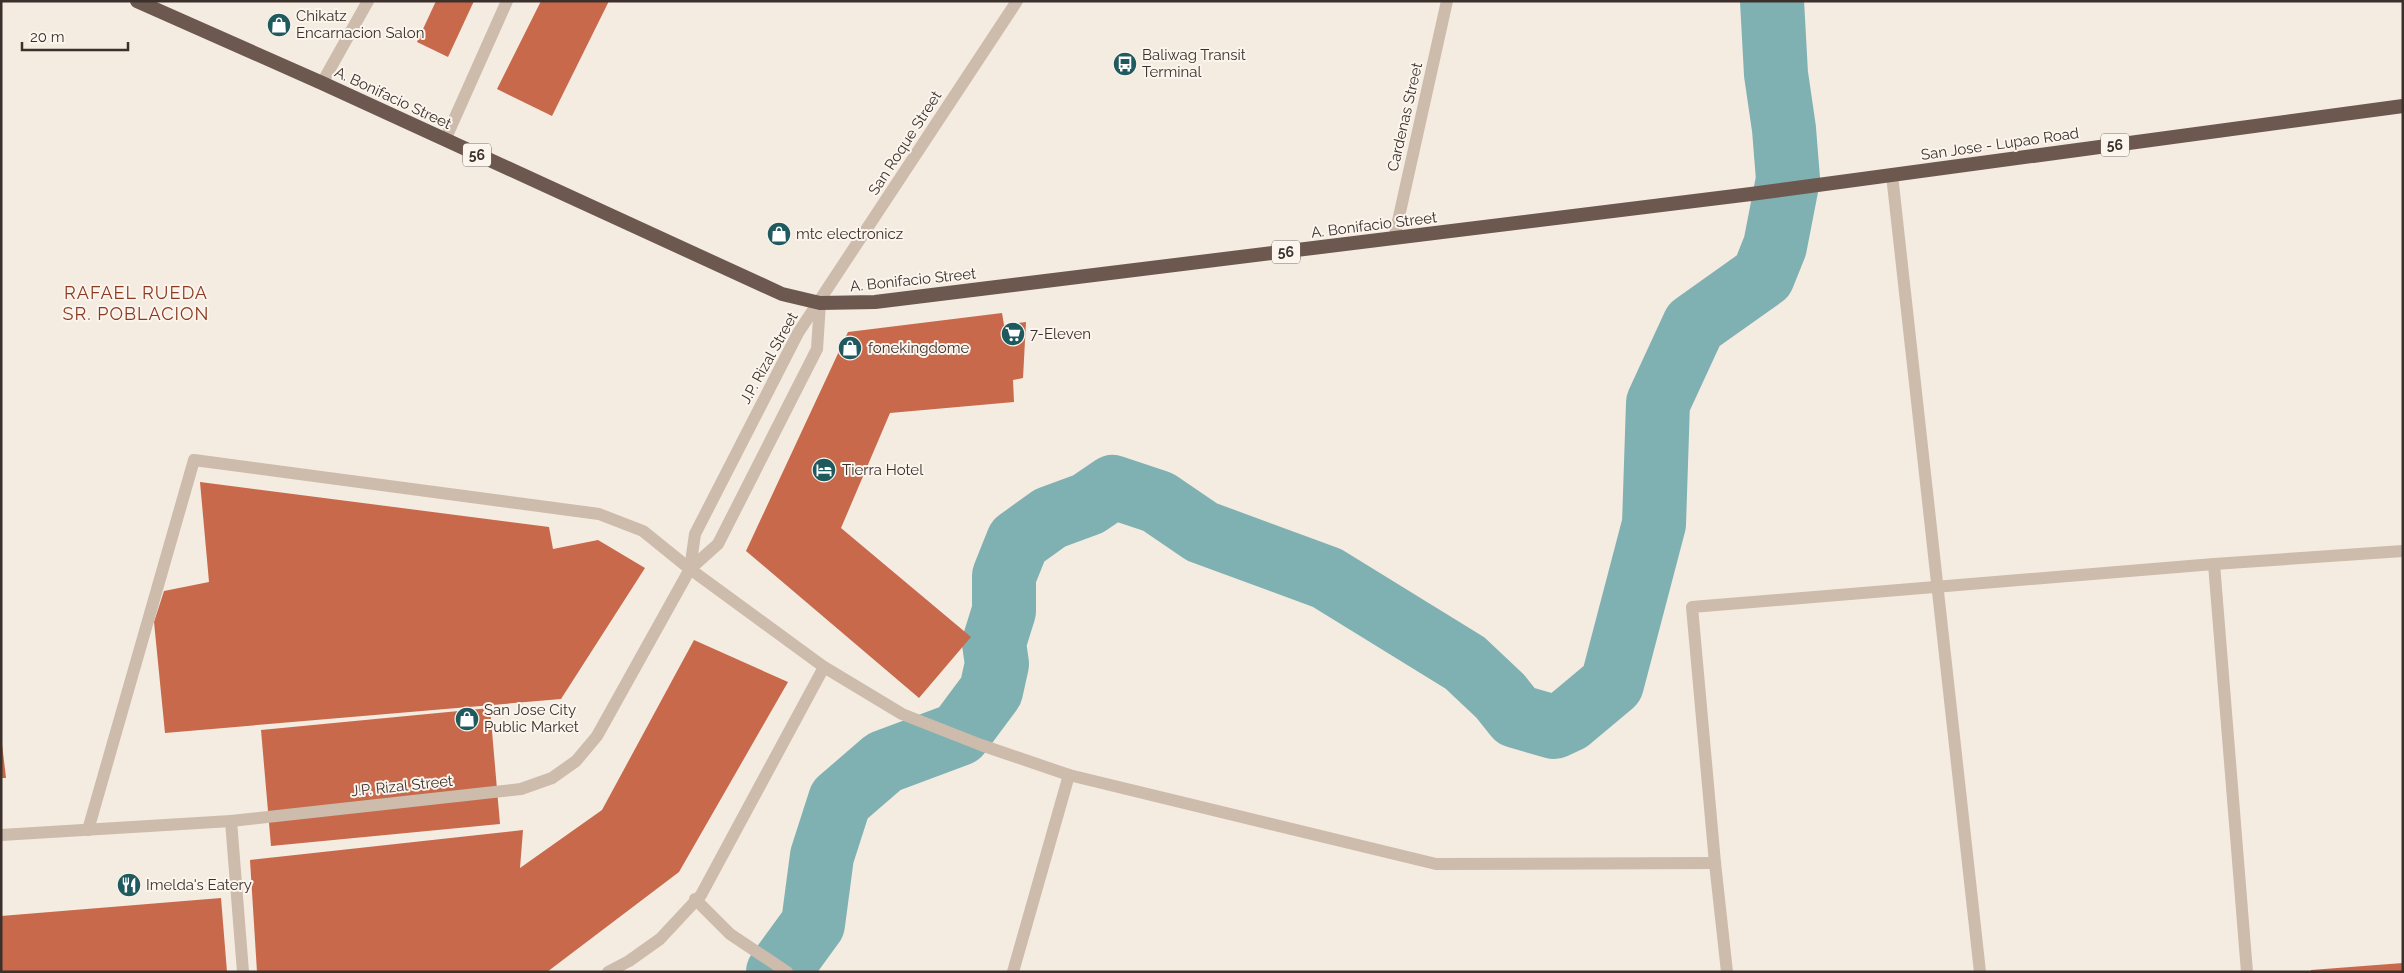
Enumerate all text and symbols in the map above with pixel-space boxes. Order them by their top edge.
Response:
place label: Chikatz Encarnacion Salon [296,7,424,42]
shop icon: Chikatz Encarnacion Salon [266,12,292,38]
scale bar [22,20,129,52]
text: 20 m [30,28,65,46]
place label: Baliwag Transit Terminal [1142,46,1246,81]
bus stop icon: Baliwag Transit Terminal [1112,51,1138,77]
street label: Cardenas Street [1384,61,1426,173]
street label: A. Bonifacio Street [332,63,454,133]
street label: San Roque Street [865,87,945,199]
street label: San Jose - Lupao Road [1920,124,2080,164]
road number: 56 [2101,134,2129,156]
road number: 56 [463,144,491,166]
street label: A. Bonifacio Street [1310,208,1438,242]
shop icon: mtc electronicz [766,221,792,247]
place label: mtc electronicz [796,225,903,243]
road number: 56 [1272,240,1300,264]
street label: A. Bonifacio Street [849,264,977,296]
district label: RAFAEL RUEDA SR. POBLACION [63,282,209,324]
street label: J.P. Rizal Street [736,309,802,407]
supermarket icon: 7-Eleven [1000,321,1026,347]
place label: 7-Eleven [1030,325,1091,343]
shop icon: fonekingdome [837,335,863,361]
place label: fonekingdome [868,339,969,357]
hotel icon: Tierra Hotel [811,457,837,483]
place label: Tierra Hotel [842,461,924,479]
place label: San Jose City Public Market [484,701,579,736]
shop icon: San Jose City Public Market [454,706,480,732]
street label: J.P. Rizal Street [350,772,454,800]
restaurant icon: Imelda's Eatery [116,872,142,898]
place label: Imelda's Eatery [146,876,252,894]

